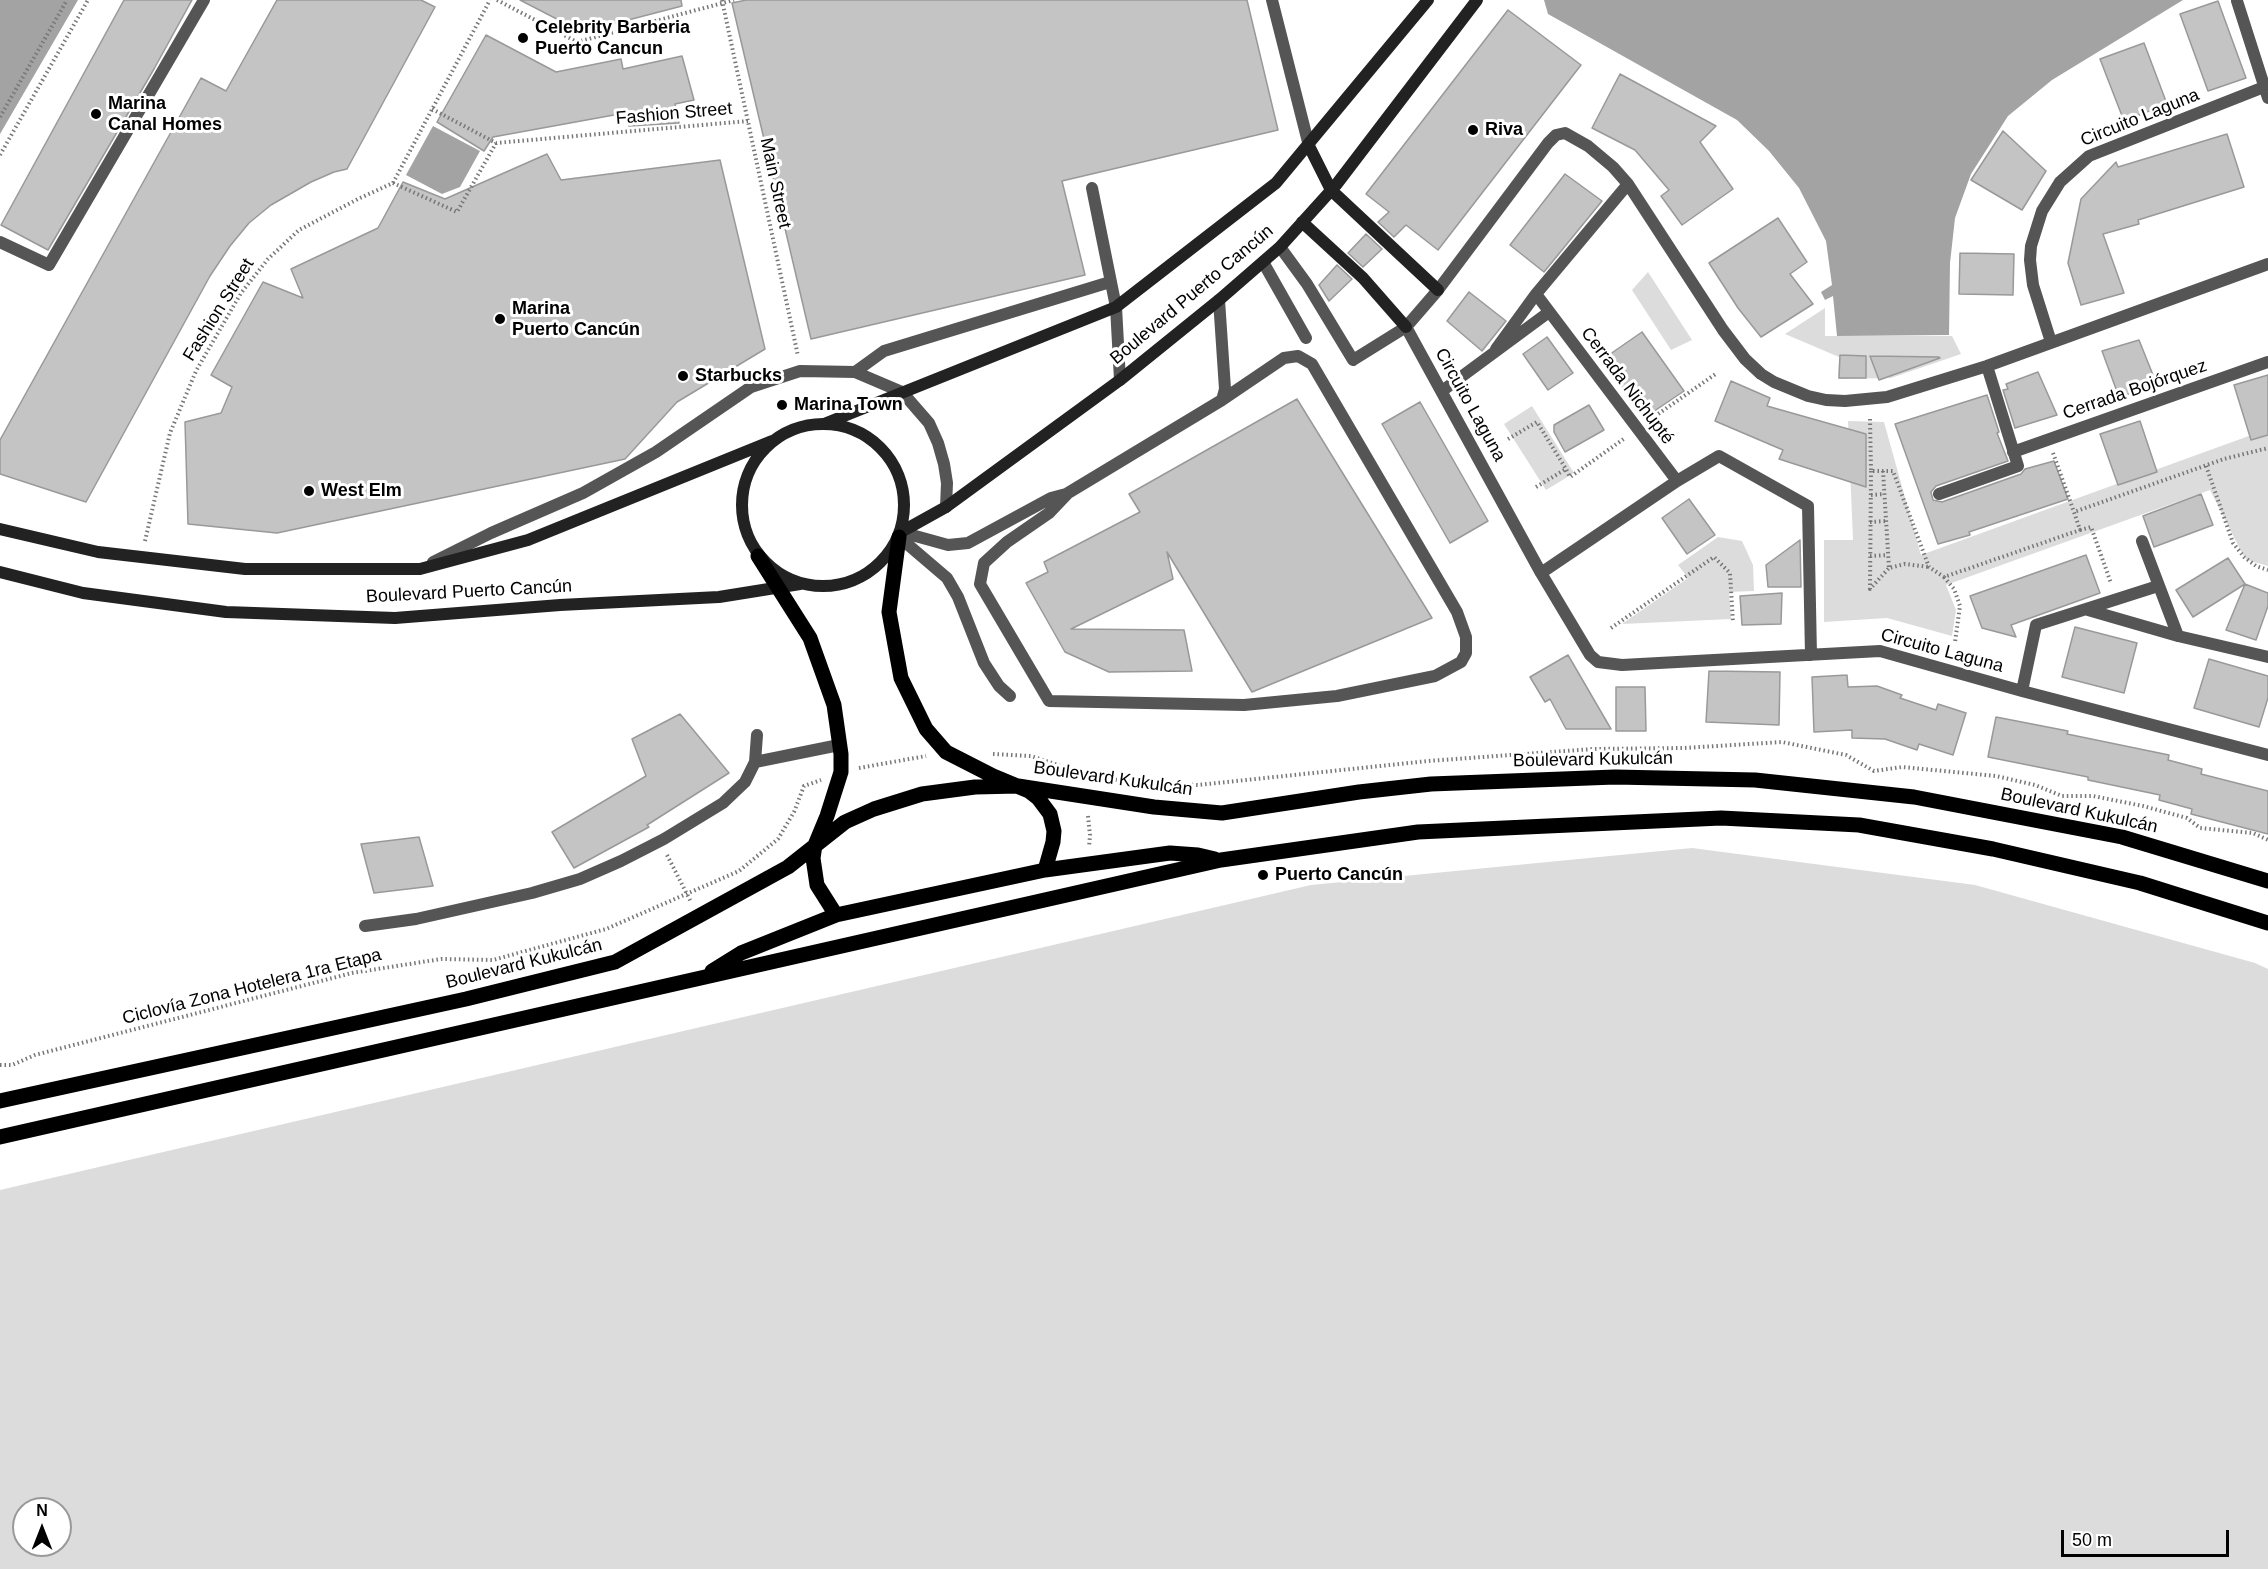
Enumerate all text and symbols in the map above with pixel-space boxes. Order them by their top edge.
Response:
place label: Celebrity Barberia Puerto Cancun [535,17,690,60]
marker: Celebrity Barberia Puerto Cancun [516,31,530,45]
street label: Circuito Laguna [2078,84,2202,152]
place label: Marina Canal Homes [108,93,222,136]
street label: Fashion Street [615,98,733,130]
marker: Marina Canal Homes [89,107,103,121]
place label: Riva [1485,119,1523,141]
marker: Riva [1466,123,1480,137]
street label: Main Street [755,136,795,230]
street label: Boulevard Puerto Cancún [1106,220,1278,370]
street label: Fashion Street [179,255,259,365]
place label: Marina Puerto Cancún [512,298,640,340]
marker: Marina Puerto Cancún [493,312,507,326]
street label: Cerrada Nichupté [1576,323,1678,449]
street label: Circuito Laguna [1430,345,1510,465]
street label: Cerrada Bojórquez [2060,355,2210,425]
place label: Starbucks [695,365,782,387]
marker: Starbucks [676,369,690,383]
place label: Marina Town [794,394,903,416]
marker: Marina Town [775,398,789,412]
place label: West Elm [321,480,402,502]
marker: West Elm [302,484,316,498]
street label: Boulevard Puerto Cancún [366,576,572,608]
street label: Circuito Laguna [1878,624,2006,678]
street label: Boulevard Kukulcán [1513,748,1673,772]
street label: Boulevard Kukulcán [1032,757,1194,801]
street label: Boulevard Kukulcán [1998,784,2160,838]
place label: Puerto Cancún [1275,864,1403,886]
marker: Puerto Cancún [1256,868,1270,882]
street label: Boulevard Kukulcán [444,934,604,994]
street label: Ciclovía Zona Hotelera 1ra Etapa [120,944,384,1030]
north arrow [12,1497,72,1557]
text: N [36,1502,48,1519]
scale bar [2064,1518,2232,1556]
text: 50 m [2072,1530,2112,1550]

